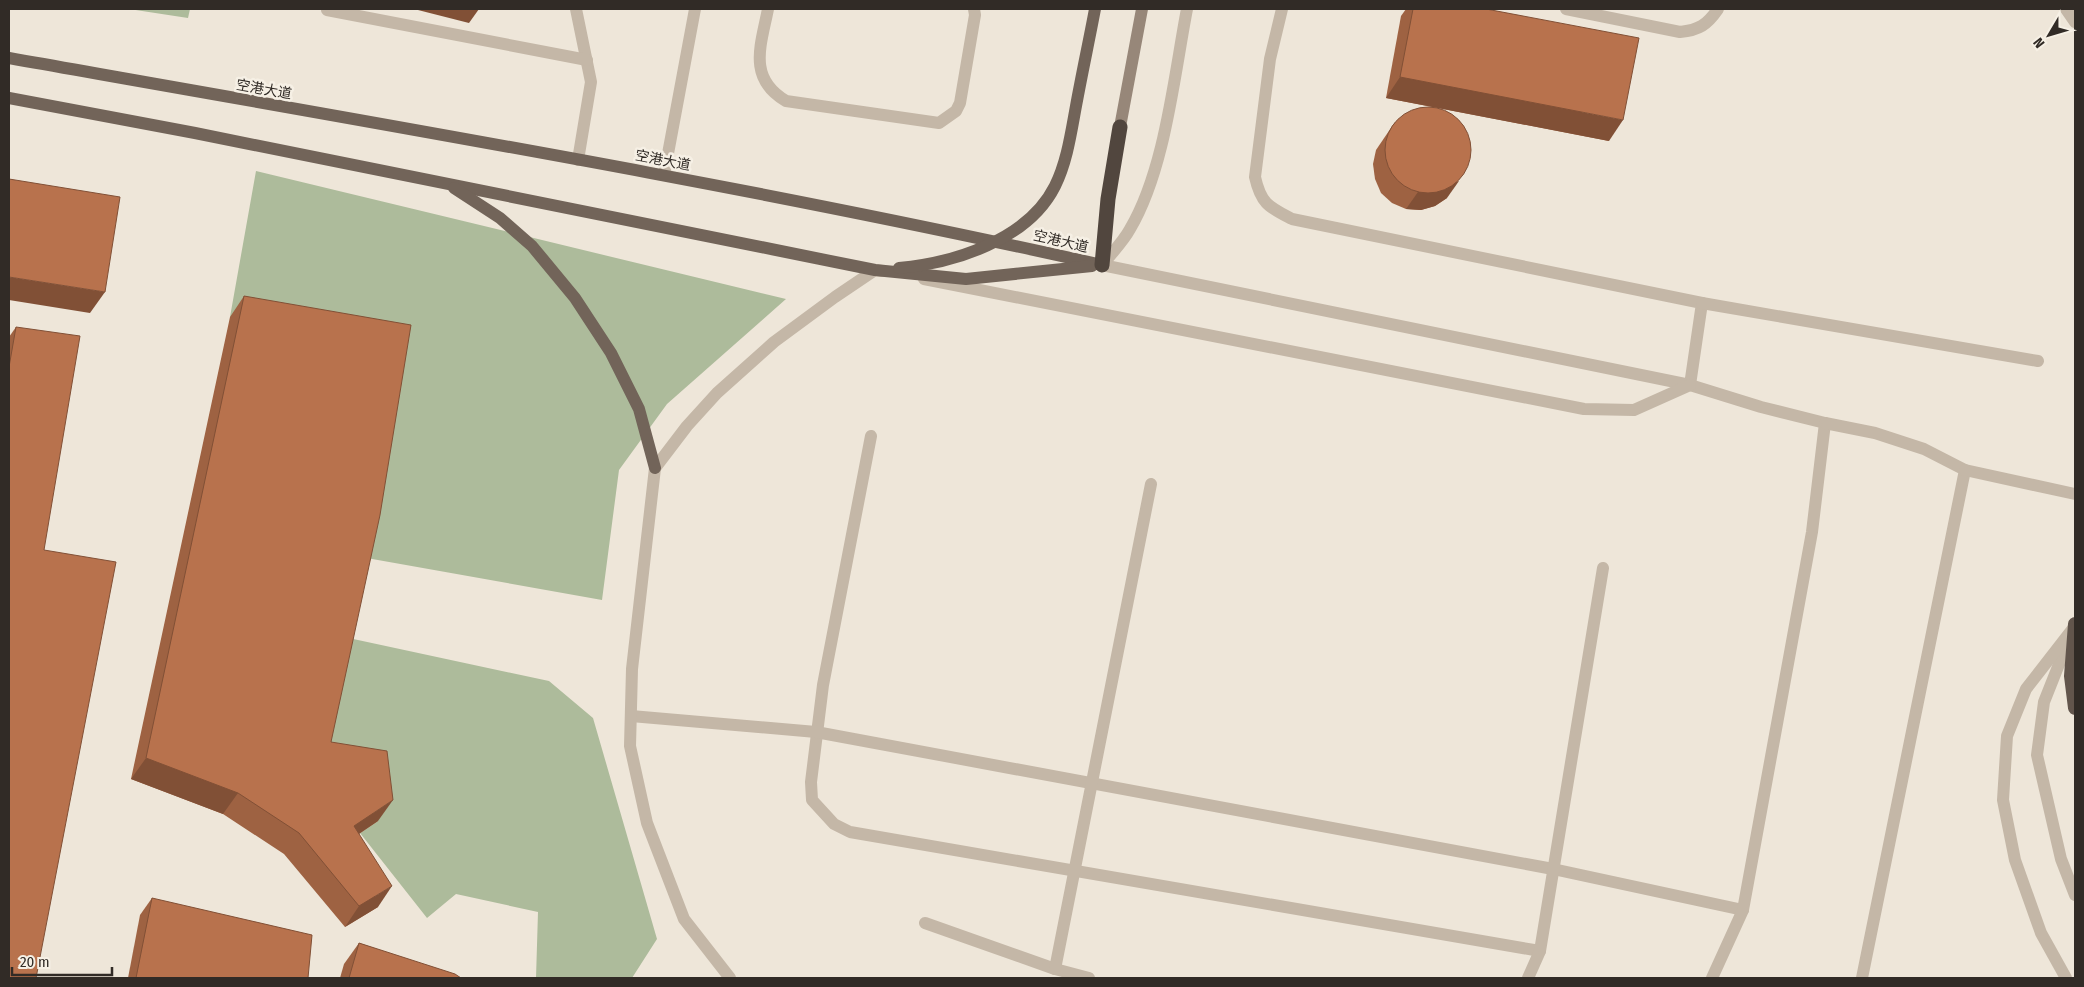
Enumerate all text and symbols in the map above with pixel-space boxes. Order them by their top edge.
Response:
north arrow [2024,10,2074,60]
text: N [2030,34,2048,51]
street label: 空港大道 [235,76,293,103]
street label: 空港大道 [634,147,692,174]
street label: 空港大道 [1032,227,1090,256]
scale bar [12,944,112,976]
text: 20 m [20,953,50,971]

